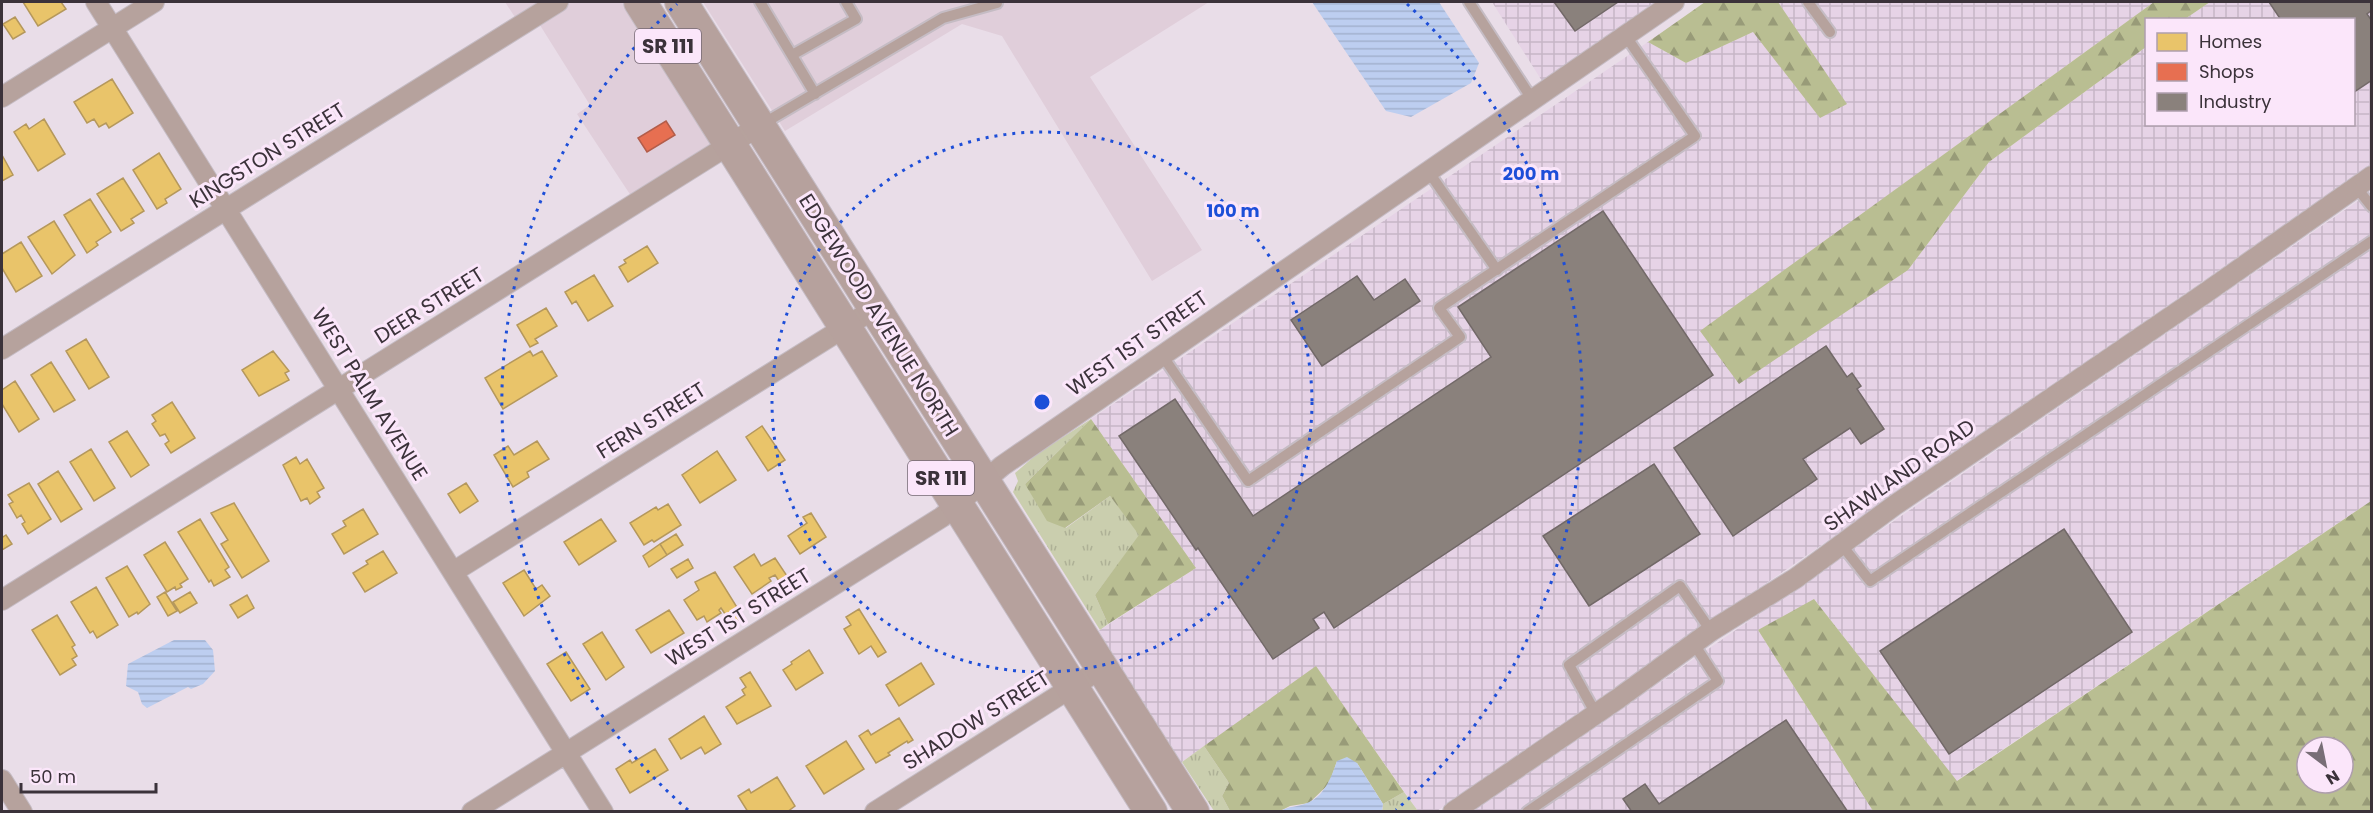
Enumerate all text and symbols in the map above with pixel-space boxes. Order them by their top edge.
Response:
legend [2145,18,2355,126]
road number: SR 111 [635,29,701,63]
text: Homes [2199,29,2262,54]
text: Shops [2199,59,2254,84]
text: Industry [2199,89,2271,114]
street label: KINGSTON STREET [184,95,350,215]
text: 200 m [1503,161,1559,186]
street label: EDGEWOOD AVENUE NORTH [792,188,966,442]
text: 100 m [1206,198,1260,223]
street label: DEER STREET [369,260,489,350]
street label: WEST 1ST STREET [1061,284,1213,402]
street label: WEST PALM AVENUE [305,302,435,486]
street label: FERN STREET [591,375,711,465]
centre of rings [1032,392,1052,412]
street label: SHAWLAND ROAD [1818,412,1980,538]
road number: SR 111 [908,461,974,495]
street label: WEST 1ST STREET [660,561,816,673]
street label: SHADOW STREET [897,663,1055,777]
north arrow [2295,735,2355,795]
scale bar [21,756,156,794]
text: 50 m [30,764,76,789]
text: N [2321,764,2344,790]

